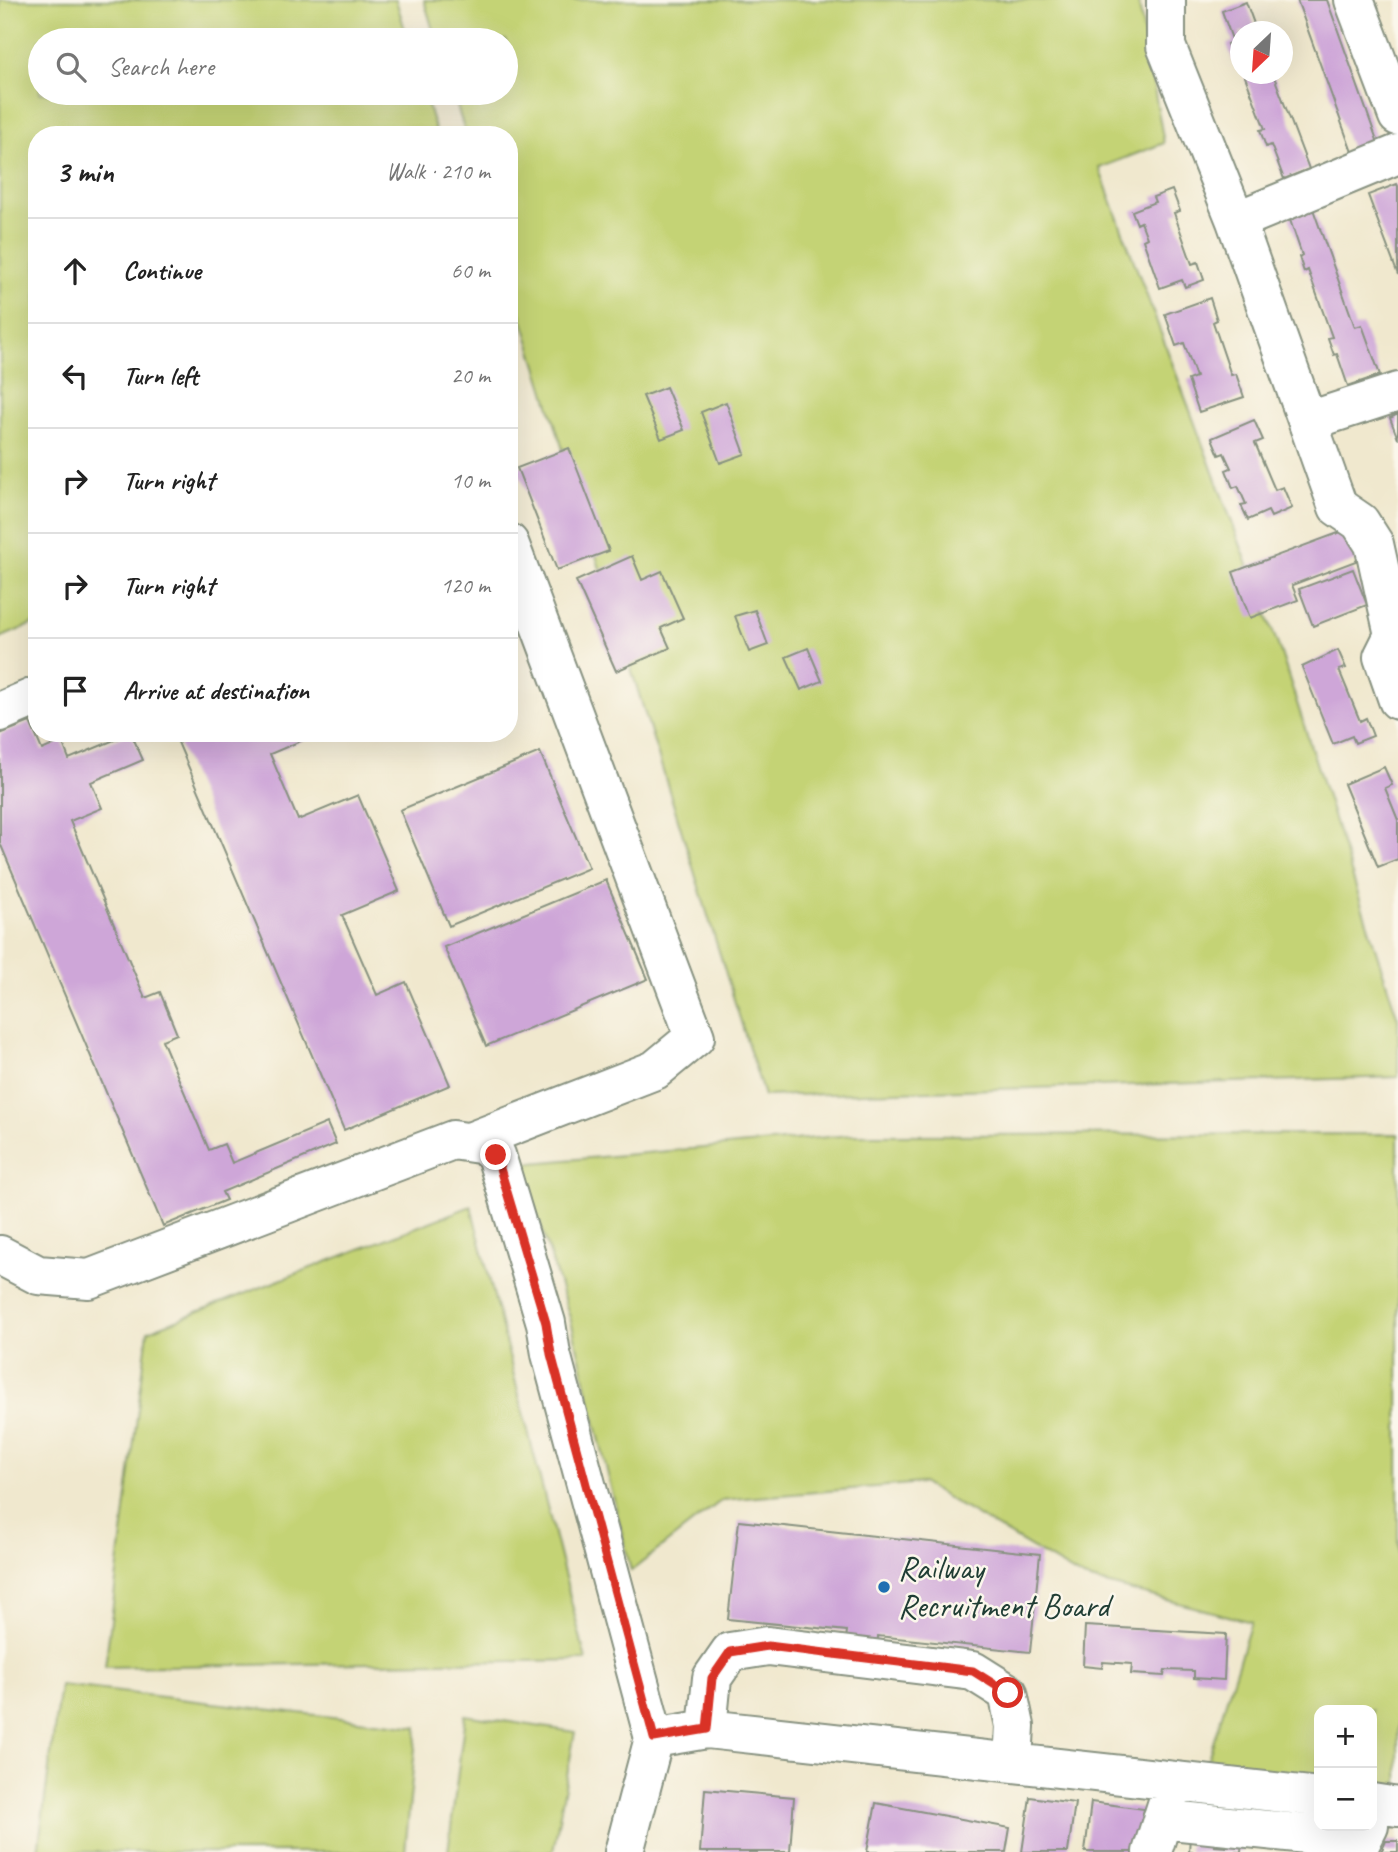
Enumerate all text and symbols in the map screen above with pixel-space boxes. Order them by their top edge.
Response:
north arrow [1230,21,1293,84]
search box [28,28,518,105]
icon: search [52,48,90,86]
text: Search here [108,50,214,83]
text: 3 min [56,153,113,191]
text: Walk · 210 m [386,157,490,186]
icon: ahead [56,252,94,290]
text: Continue [123,254,201,287]
text: 60 m [451,256,490,285]
icon: left [56,357,94,395]
text: Turn left [123,359,198,392]
text: 20 m [451,361,490,390]
icon: right [56,462,94,500]
text: Turn right [123,464,214,497]
text: 10 m [451,466,490,495]
icon: right [56,567,94,605]
text: Turn right [123,569,214,602]
text: 120 m [441,571,490,600]
icon: arrive [56,672,94,710]
text: Arrive at destination [123,674,309,707]
route end [480,1139,511,1170]
place label: Railway Recruitment Board [898,1547,1114,1627]
marker: Railway Recruitment Board [876,1579,892,1595]
route start [992,1677,1023,1708]
map controls [1314,1705,1377,1831]
button: + [1314,1705,1377,1768]
button: − [1314,1768,1377,1831]

